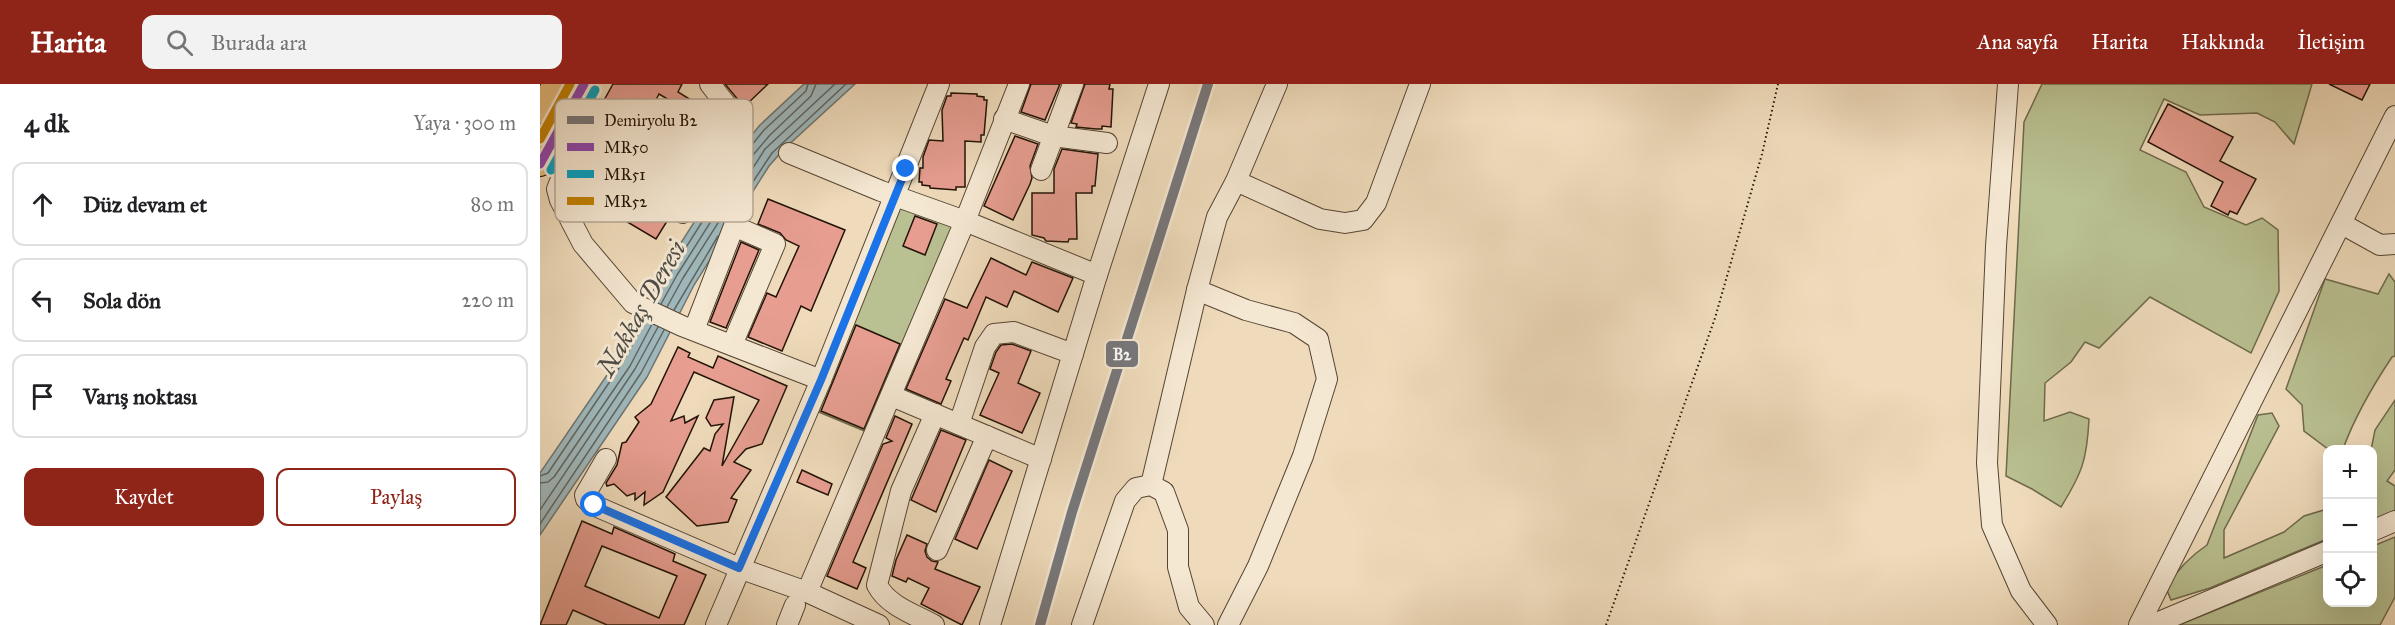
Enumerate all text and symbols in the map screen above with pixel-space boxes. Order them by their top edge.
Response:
search box [142,15,562,69]
text: Harita [30,25,106,60]
icon: search [163,26,196,59]
text: Burada ara [211,29,307,56]
text: Ana sayfa [1977,29,2058,55]
text: Harita [2091,29,2148,55]
text: Hakkında [2181,29,2264,55]
text: İletişim [2297,29,2365,55]
legend [555,99,753,222]
text: 4 dk [24,107,69,139]
text: Yaya · 300 m [413,111,516,135]
text: Demiryolu B2 [604,111,697,130]
text: MR50 [604,138,649,157]
route end [892,155,918,181]
text: MR51 [604,165,646,184]
icon: ahead [26,188,59,221]
text: Düz devam et [83,191,207,218]
text: 80 m [471,192,514,216]
text: MR52 [604,192,647,211]
water label: Nakkaş Deresi [588,234,693,383]
icon: left [26,284,59,317]
text: Sola dön [83,287,161,314]
text: 220 m [462,288,514,312]
line badge: B2 [1105,340,1139,368]
text: B2 [1113,345,1132,364]
icon: arrive [26,380,59,413]
text: Varış noktası [83,383,197,410]
map controls [2323,445,2377,607]
button: + [2323,445,2377,499]
button: Kaydet [24,468,264,526]
button: Paylaş [276,468,516,526]
route start [580,491,606,517]
button: − [2323,499,2377,553]
button: locate [2323,553,2377,607]

